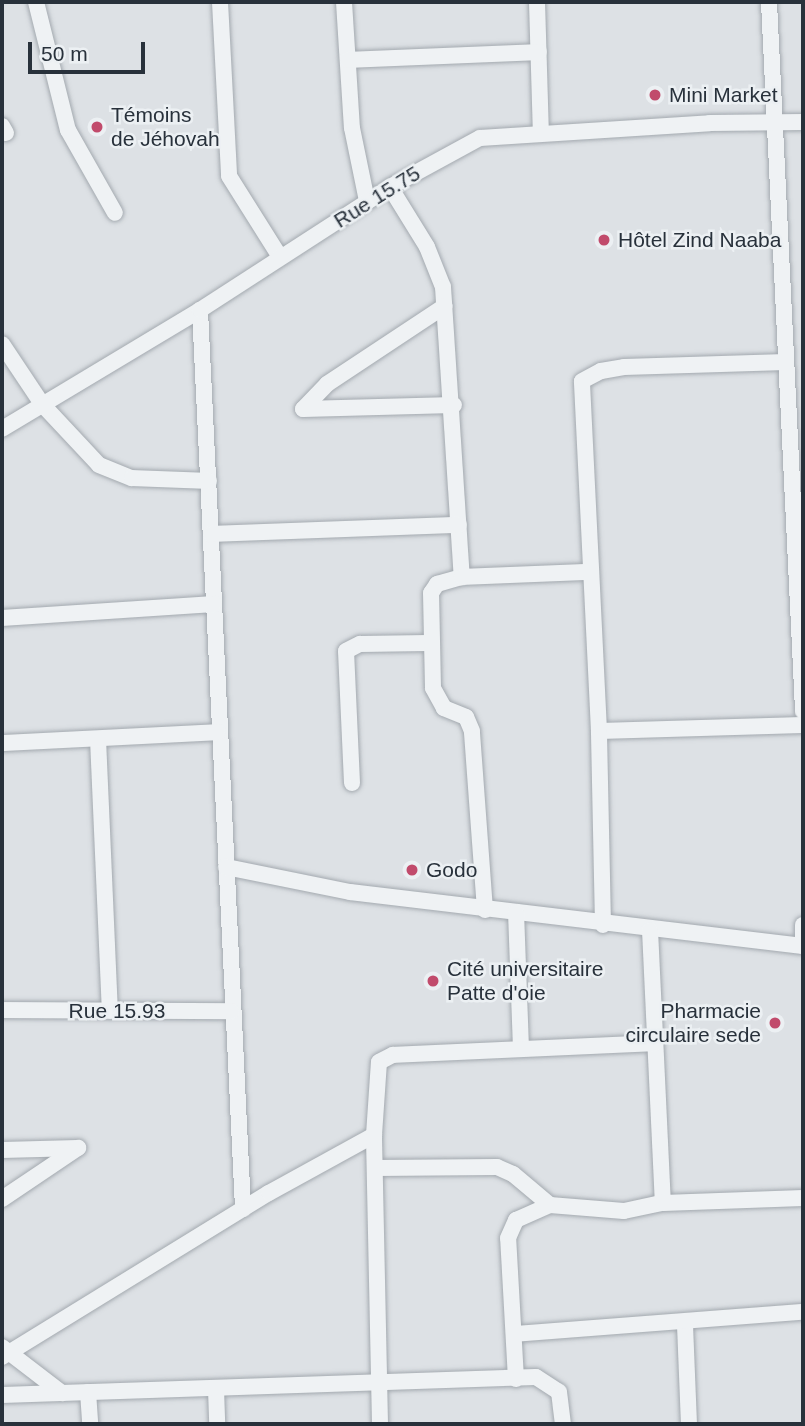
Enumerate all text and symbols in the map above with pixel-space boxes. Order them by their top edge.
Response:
scale bar [32,28,149,72]
text: 50 m [41,42,88,65]
place label: Mini Market [669,82,778,108]
marker: Mini Market [647,87,663,103]
place label: Témoins de Jéhovah [111,102,220,152]
marker: Témoins de Jéhovah [89,119,105,135]
street label: Rue 15.75 [329,161,425,233]
place label: Hôtel Zind Naaba [618,227,781,253]
marker: Hôtel Zind Naaba [596,232,612,248]
place label: Godo [426,857,477,883]
marker: Godo [404,862,420,878]
place label: Cité universitaire Patte d'oie [447,956,603,1006]
marker: Cité universitaire Patte d'oie [425,973,441,989]
street label: Rue 15.93 [69,998,165,1024]
place label: Pharmacie circulaire sede [626,998,761,1048]
marker: Pharmacie circulaire sede [767,1015,783,1031]

